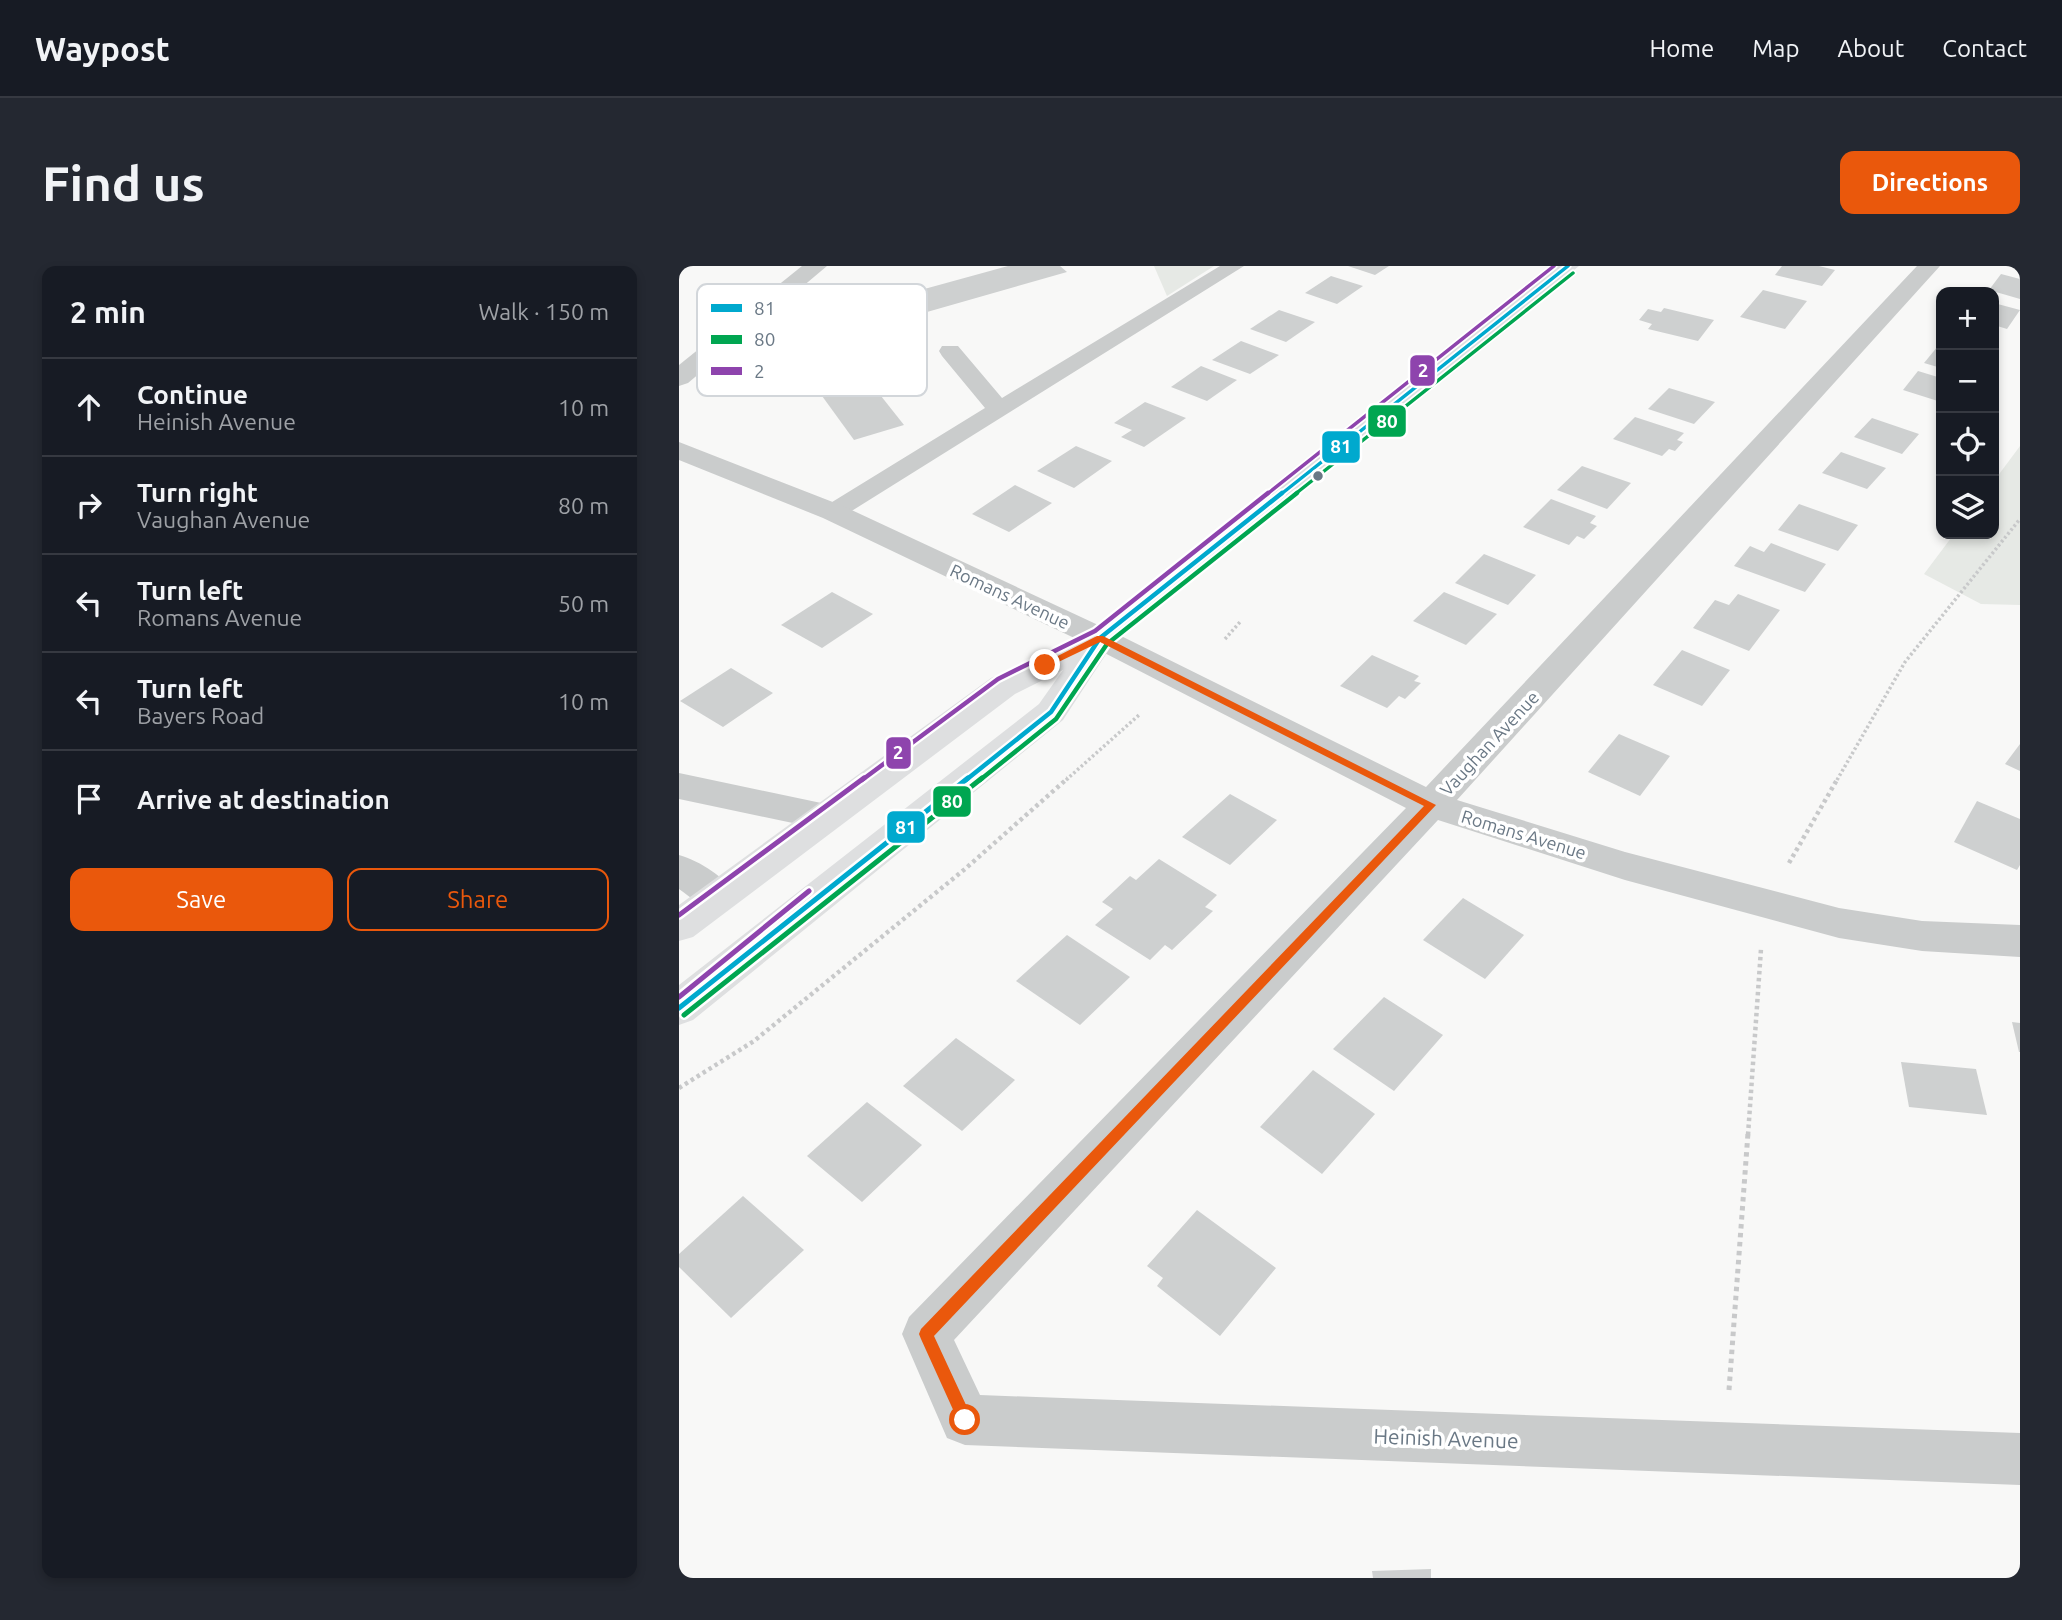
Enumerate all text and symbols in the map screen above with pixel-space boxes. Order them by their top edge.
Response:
text: Waypost [35,30,170,67]
text: Home [1649,35,1714,62]
text: Map [1752,35,1799,62]
text: About [1837,35,1904,62]
text: Contact [1942,35,2027,62]
button: Directions [1840,151,2020,214]
text: Find us [42,155,205,210]
legend [697,284,927,396]
map controls [1936,287,1999,539]
button: + [1936,287,1999,350]
text: 2 min [70,295,146,329]
text: 81 [754,297,775,319]
text: Walk · 150 m [478,299,609,324]
text: 80 [754,328,775,350]
button: − [1936,350,1999,413]
line badge: 2 [1409,354,1436,387]
text: 2 [1418,359,1428,381]
text: 2 [754,360,765,382]
text: Continue [137,380,248,409]
icon: ahead [70,388,108,426]
text: 10 m [558,395,609,420]
line badge: 80 [1367,404,1407,438]
text: Heinish Avenue [137,409,296,434]
text: 80 [1376,410,1398,432]
button: locate [1936,413,1999,476]
line badge: 81 [1321,430,1361,464]
text: 81 [1330,435,1352,457]
unlabelled marker [1311,469,1325,483]
button: layers [1936,476,1999,539]
text: Turn right [137,478,258,507]
icon: right [70,486,108,524]
text: 80 m [558,493,609,518]
text: Vaughan Avenue [137,507,310,532]
street label: Romans Avenue [947,560,1073,632]
text: Turn left [137,576,243,605]
icon: left [70,584,108,622]
text: 50 m [558,591,609,616]
text: Romans Avenue [137,605,302,630]
route end [1029,649,1060,680]
text: Turn left [137,674,243,703]
icon: left [70,682,108,720]
street label: Vaughan Avenue [1435,687,1543,799]
text: 10 m [558,689,609,714]
text: Bayers Road [137,703,264,728]
line badge: 2 [885,736,912,770]
text: 2 [893,741,903,763]
icon: arrive [70,780,108,818]
text: Arrive at destination [137,785,390,814]
line badge: 80 [932,785,972,818]
text: 80 [941,790,963,812]
street label: Romans Avenue [1459,806,1589,862]
line badge: 81 [886,810,926,844]
text: 81 [895,816,917,838]
button: Save [70,868,333,931]
button: Share [347,868,609,931]
route start [949,1404,980,1435]
street label: Heinish Avenue [1373,1423,1519,1453]

